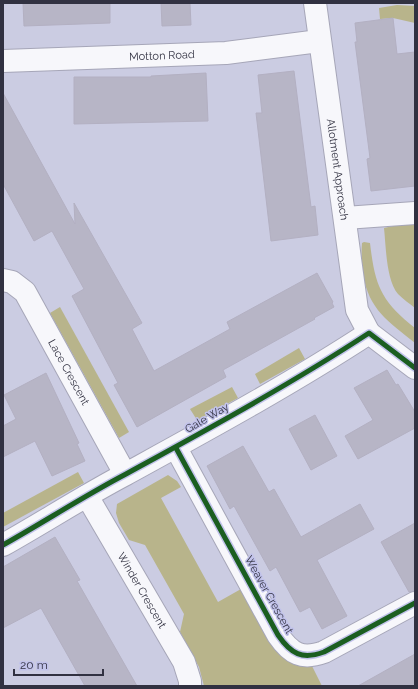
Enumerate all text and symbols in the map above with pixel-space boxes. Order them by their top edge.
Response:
street label: Motton Road [129,48,195,63]
street label: Allotment Approach [324,118,351,221]
street label: Lace Crescent [46,337,92,408]
street label: Gale Way [183,400,231,436]
street label: Winder Crescent [115,550,169,631]
street label: Weaver Crescent [242,554,296,636]
scale bar [14,651,103,677]
text: 20 m [20,658,48,672]

